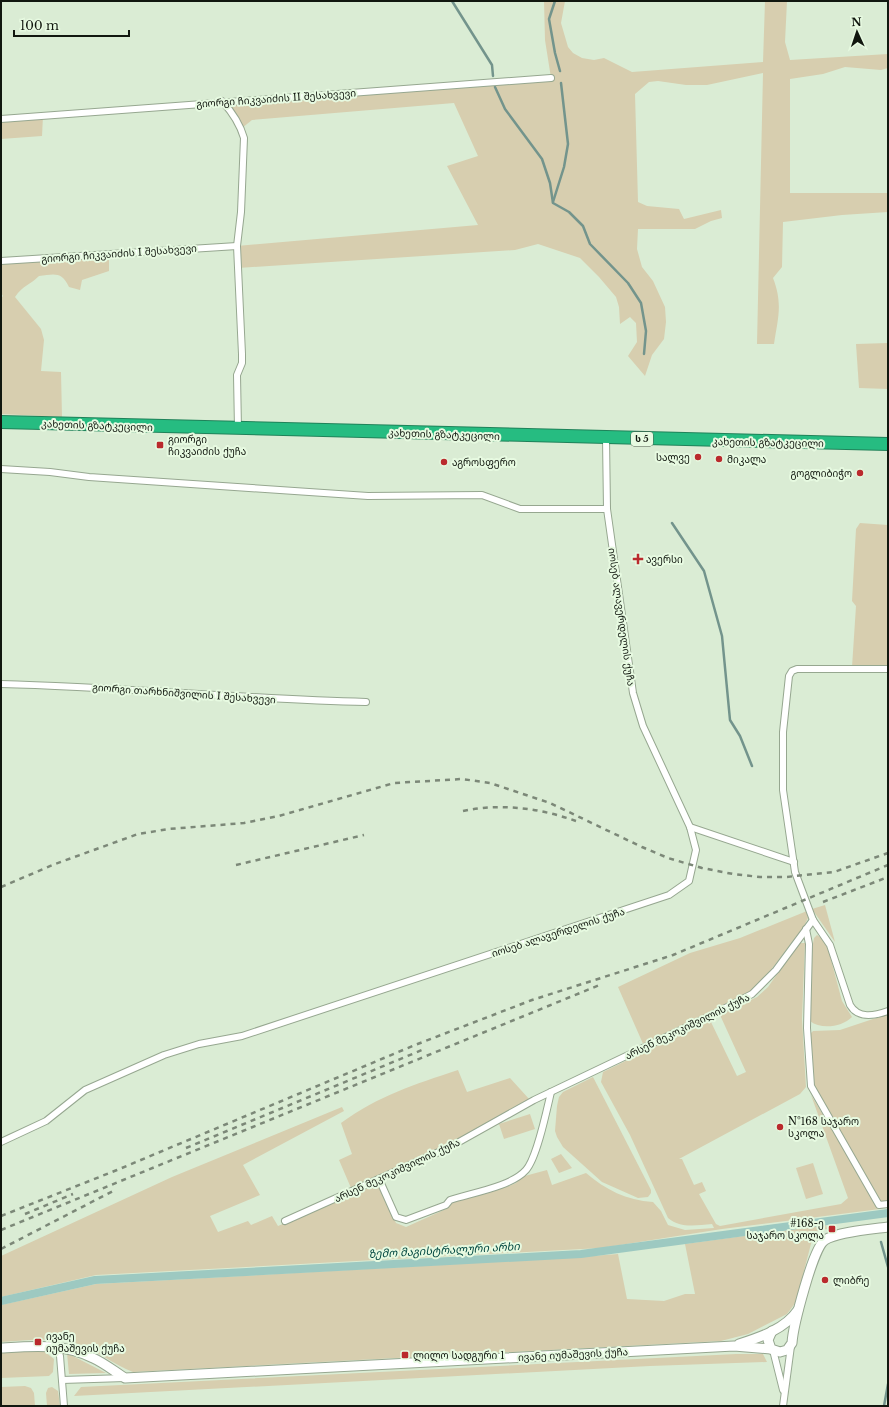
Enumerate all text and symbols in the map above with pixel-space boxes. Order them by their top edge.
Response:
scale bar [14,12,129,38]
north arrow [837,12,877,52]
text: N [851,15,863,29]
text: 100 m [20,18,59,33]
street label: გიორგი ჩიკვაიძის II შესახვევი [196,86,357,111]
street label: გიორგი ჩიკვაიძის I შესახვევი [41,242,198,265]
street label: კახეთის გზატკეცილი [41,417,153,434]
street label: კახეთის გზატკეცილი [388,426,500,443]
road number: ს 5 [631,432,653,446]
place label: გიორგი ჩიკვაიძის ქუჩა [168,433,246,458]
street label: კახეთის გზატკეცილი [712,435,824,450]
marker: გიორგი ჩიკვაიძის ქუჩა [155,440,165,450]
place label: სალვე [656,451,690,464]
marker: სალვე [693,452,703,462]
place label: მიკალა [727,453,766,466]
marker: მიკალა [714,454,724,464]
place label: აგროსფერო [452,456,516,469]
marker: აგროსფერო [439,457,449,467]
place label: გოგლიბიჭო [791,467,852,480]
marker: გოგლიბიჭო [855,468,865,478]
street label: იოსებ ალავერდელის ქუჩა [605,547,638,687]
place label: ავერსი [646,553,683,566]
marker: ავერსი [633,554,643,564]
street label: გიორგი თარხნიშვილის I შესახვევი [92,681,277,706]
street label: იოსებ ალავერდელის ქუჩა [490,905,626,960]
street label: არსენ მეკოკიშვილის ქუჩა [623,991,752,1062]
place label: №168 საჯარო სკოლა [788,1115,859,1140]
marker: №168 საჯარო სკოლა [775,1122,785,1132]
street label: არსენ მეკოკიშვილის ქუჩა [332,1136,462,1205]
place label: #168-ე საჯარო სკოლა [747,1217,824,1242]
marker: #168-ე საჯარო სკოლა [827,1224,837,1234]
water label: ზემო მაგისტრალური არხი [368,1239,521,1261]
place label: ლიბრე [833,1274,870,1287]
marker: ლიბრე [820,1275,830,1285]
place label: ივანე იუმაშევის ქუჩა [46,1330,125,1355]
marker: ივანე იუმაშევის ქუჩა [33,1337,43,1347]
street label: ივანე იუმაშევის ქუჩა [518,1345,628,1364]
place label: ლილო სადგური 1 [413,1349,505,1362]
marker: ლილო სადგური 1 [400,1350,410,1360]

